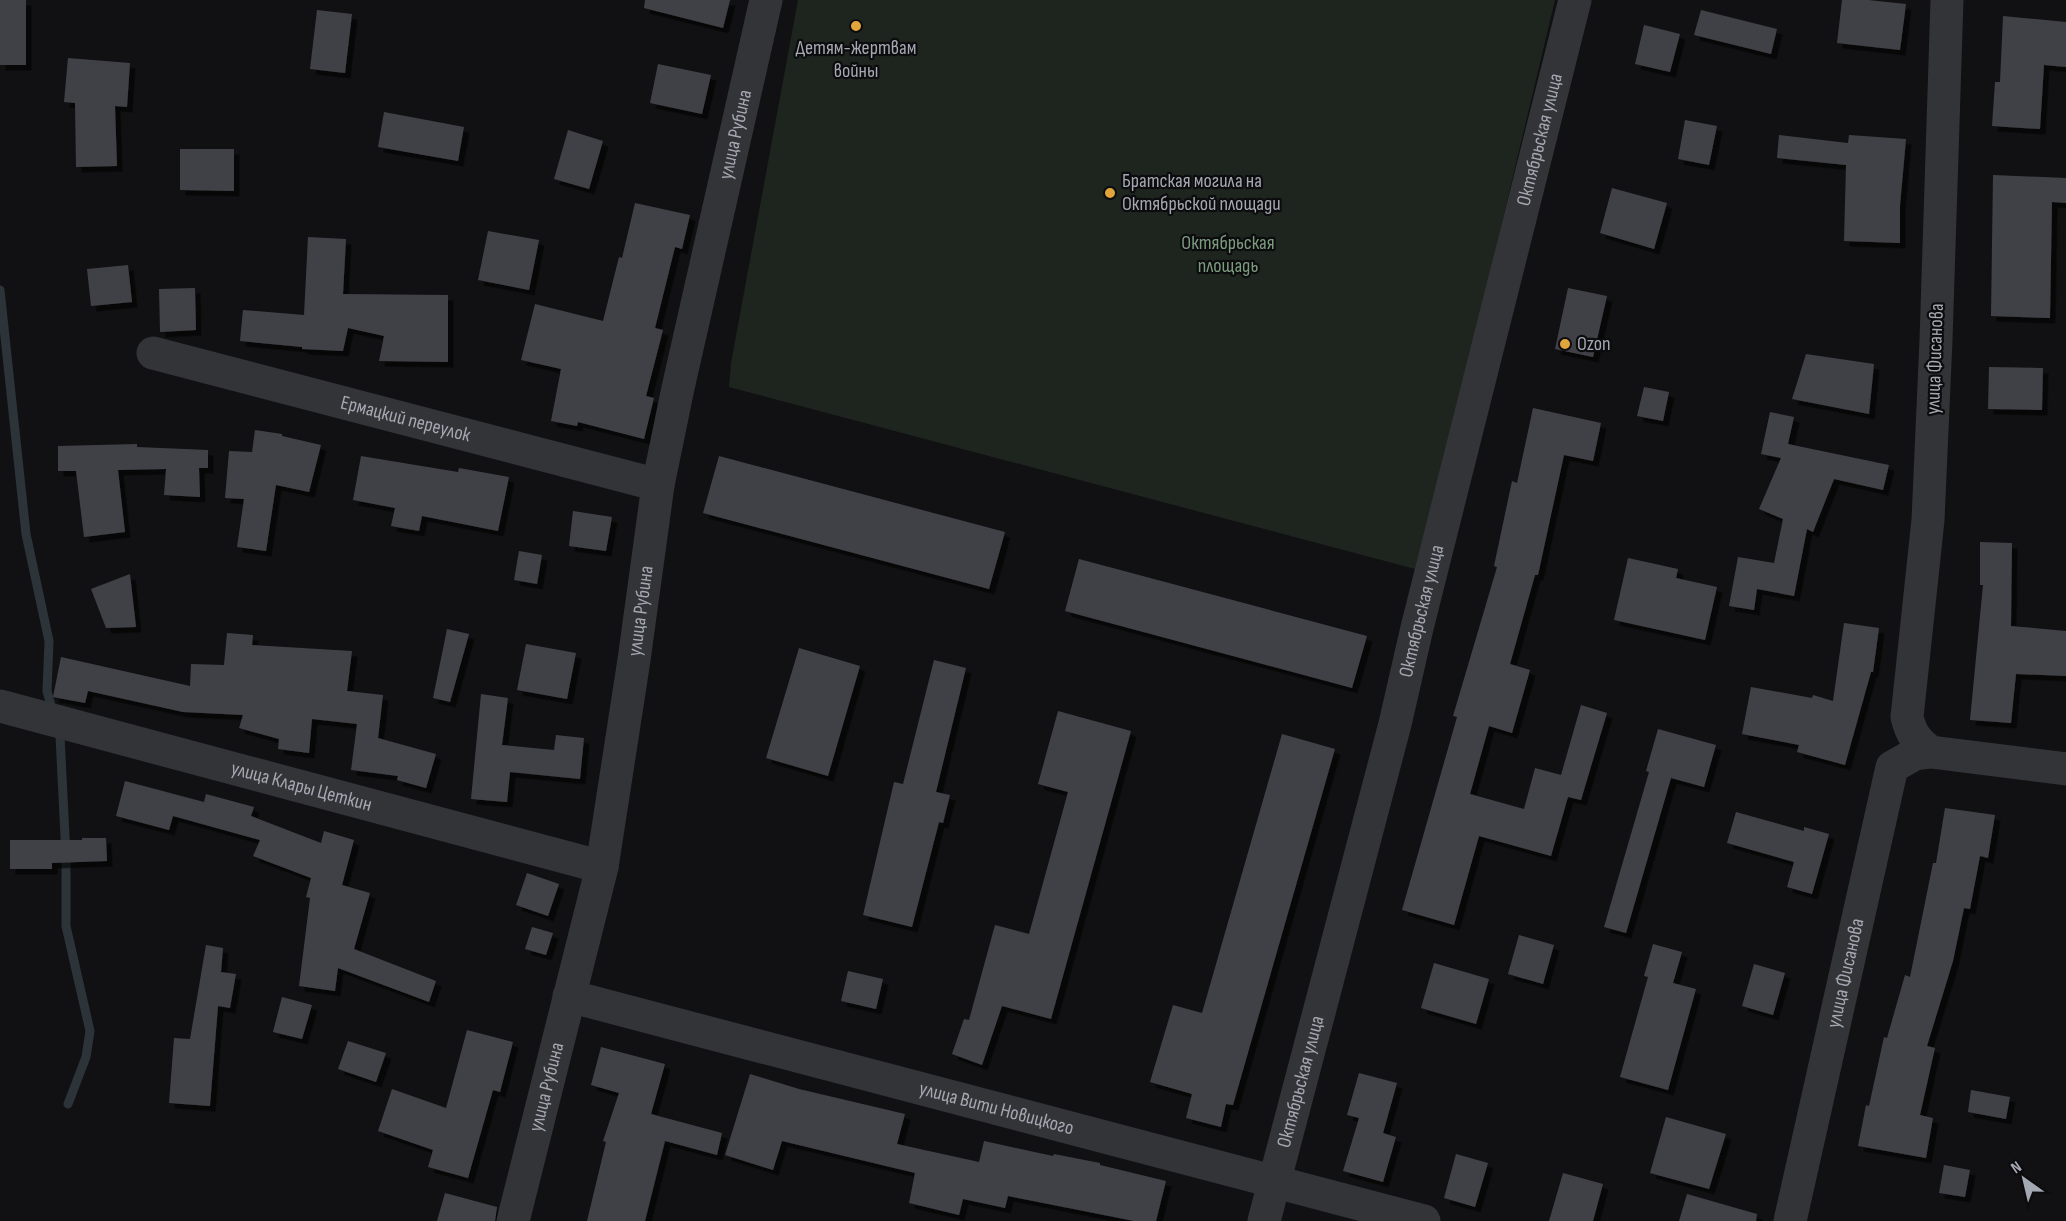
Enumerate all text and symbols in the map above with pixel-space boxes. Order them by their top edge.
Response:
marker: Детям-жертвам войны [849,19,863,33]
place label: Детям-жертвам войны [795,36,917,83]
street label: Октябрьская улица [1512,71,1568,208]
street label: улица Рубина [714,87,757,182]
place label: Братская могила на Октябрьской площади [1122,169,1281,216]
marker: Братская могила на Октябрьской площади [1103,186,1117,200]
park label: Октябрьская площадь [1181,231,1275,278]
street label: улица Фисанова [1921,303,1949,415]
place label: Ozon [1577,332,1611,356]
marker: Ozon [1558,337,1572,351]
street label: Ермацкий переулок [338,391,474,448]
street label: Октябрьская улица [1394,542,1449,680]
street label: улица Рубина [623,564,659,658]
street label: улица Клары Цеткин [228,756,374,817]
street label: улица Фисанова [1822,916,1870,1030]
street label: Октябрьская улица [1272,1013,1330,1150]
street label: улица Рубина [524,1040,569,1134]
street label: улица Вити Новицкого [917,1077,1076,1140]
north arrow [1994,1149,2054,1209]
text: N [2008,1158,2025,1178]

